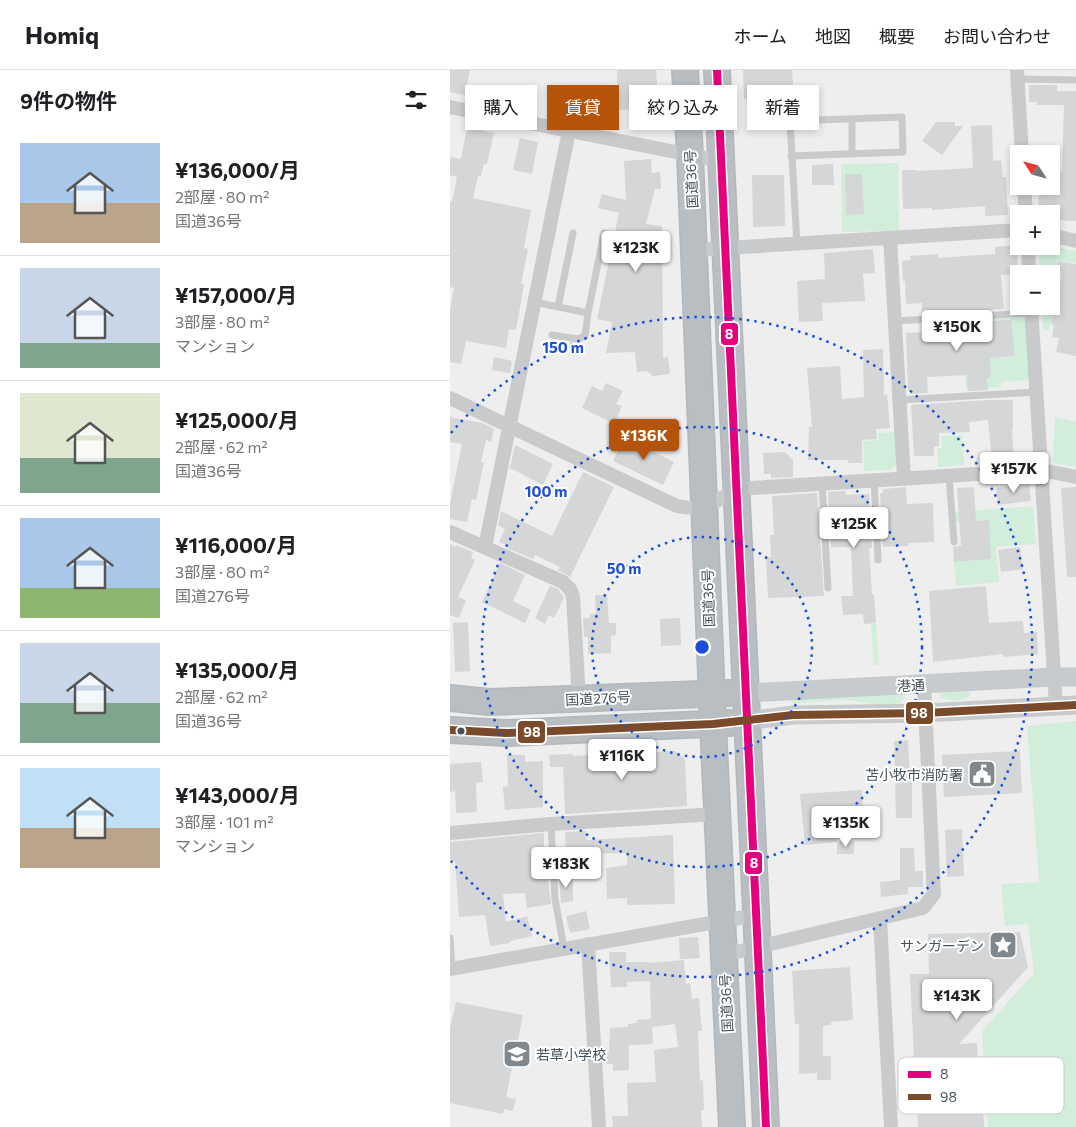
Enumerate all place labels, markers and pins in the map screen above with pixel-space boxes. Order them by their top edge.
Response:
pin: ¥123K [601,230,671,273]
pin: ¥150K [922,310,992,352]
pin: ¥136K [609,418,679,461]
pin: ¥157K [979,452,1049,494]
pin: ¥125K [819,506,889,549]
centre of rings [693,638,711,656]
unlabelled marker [456,726,466,736]
pin: ¥116K [587,738,657,781]
public building icon: 苫小牧市消防署 [967,759,997,789]
place label: 苫小牧市消防署 [865,766,963,783]
pin: ¥135K [811,806,881,848]
pin: ¥183K [531,846,601,889]
place icon: サンガーデン [988,930,1018,960]
place label: サンガーデン [900,937,984,954]
pin: ¥143K [922,978,992,1021]
school or university icon: 若草小学校 [502,1039,532,1069]
place label: 若草小学校 [536,1046,606,1063]

